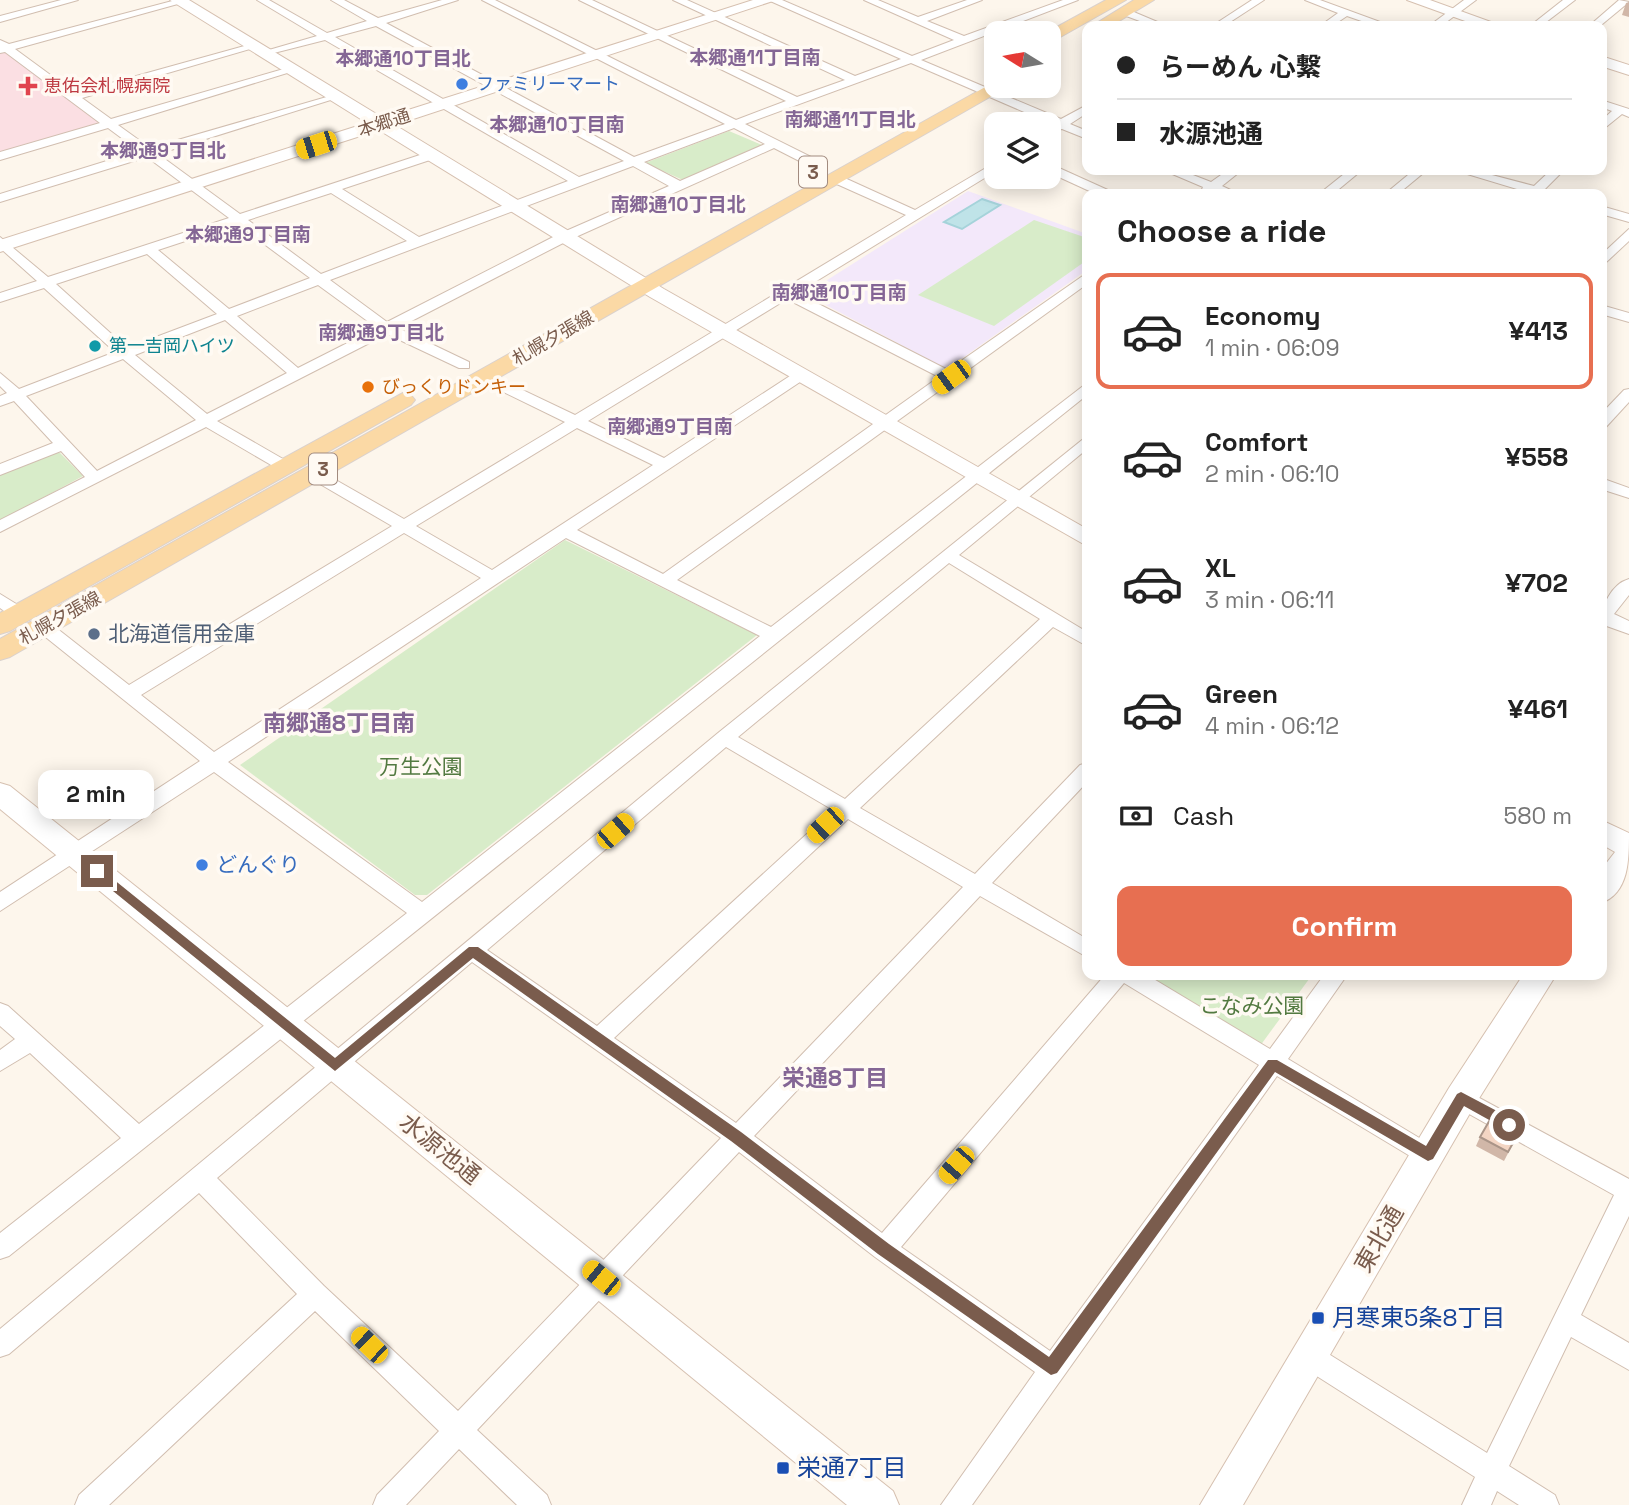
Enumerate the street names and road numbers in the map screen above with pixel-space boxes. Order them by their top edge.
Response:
street label: 本郷通 [355,103,413,142]
road number: 3 [799,156,827,188]
street label: 札幌夕張線 [508,305,597,370]
road number: 3 [309,454,337,484]
street label: 札幌夕張線 [15,586,105,649]
street label: 水源池通 [393,1106,487,1191]
street label: 東北通 [1347,1200,1410,1278]

